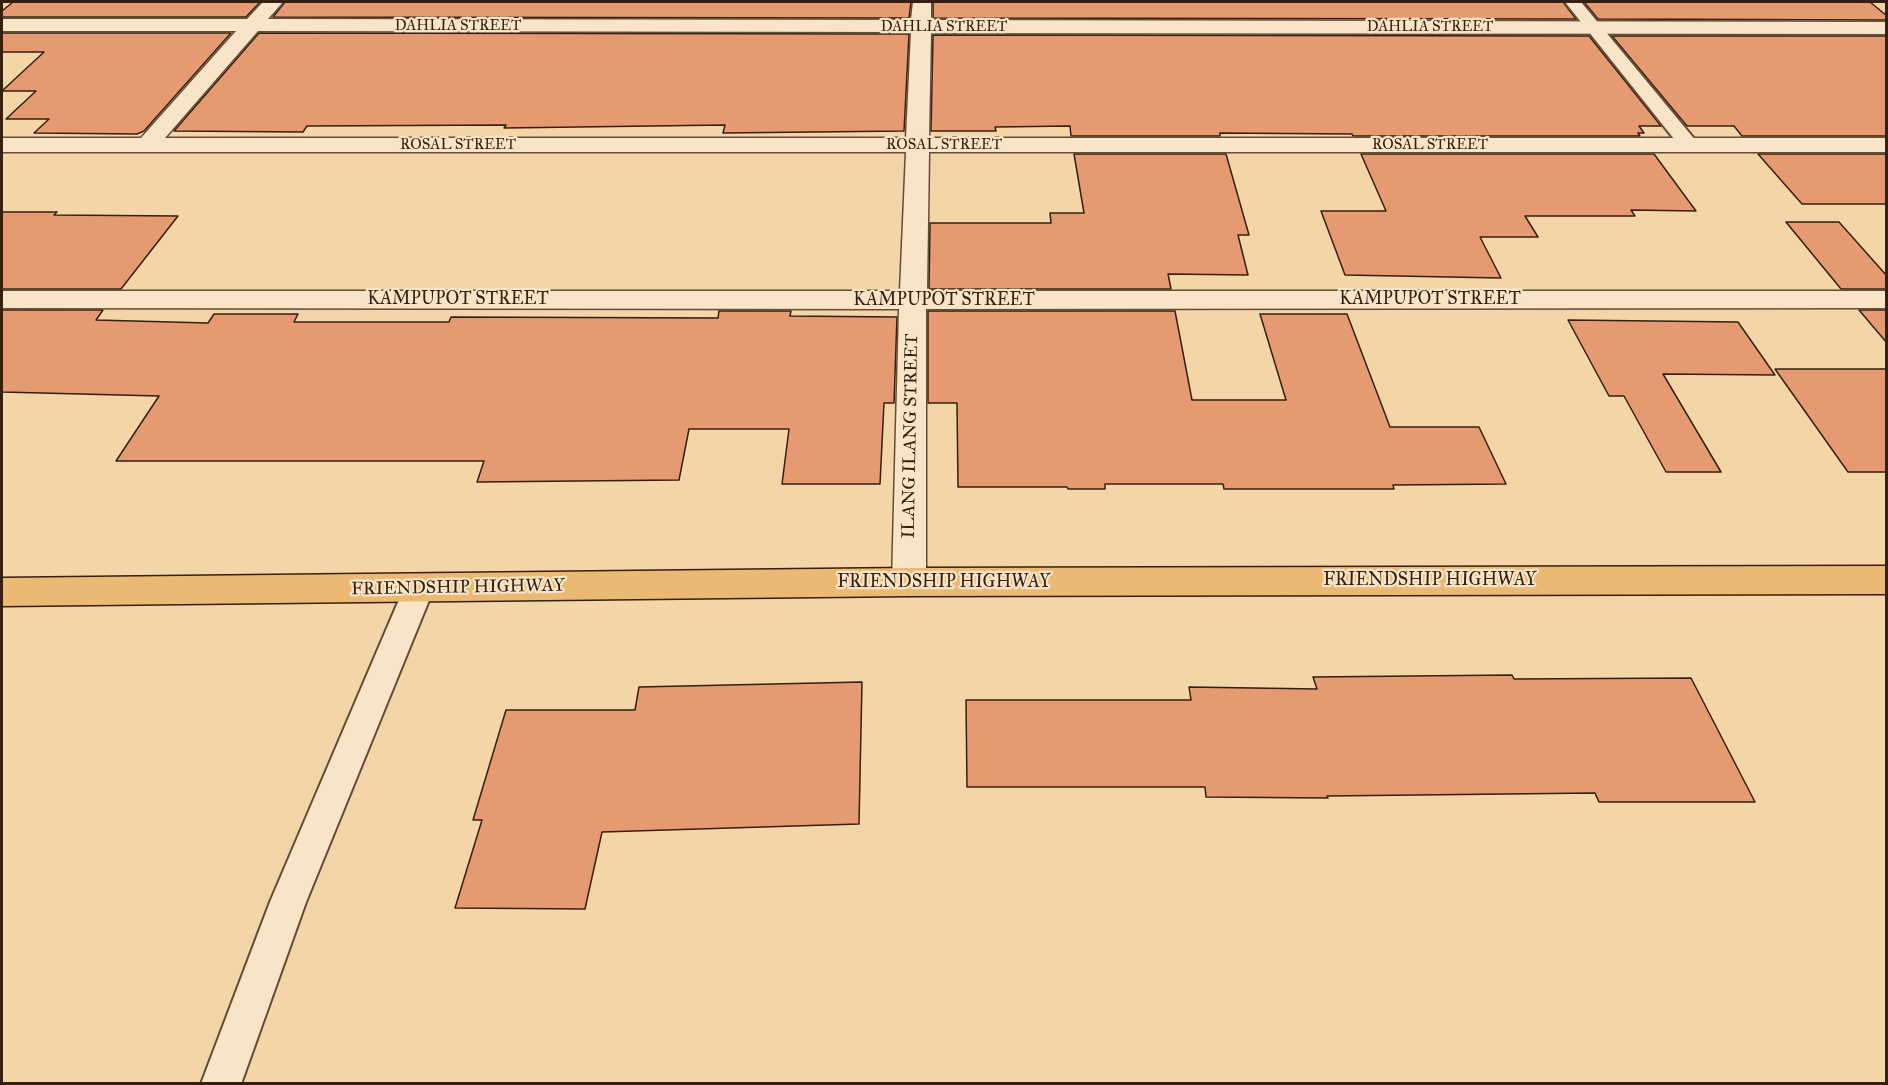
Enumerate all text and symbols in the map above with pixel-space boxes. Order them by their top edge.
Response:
street label: DAHLIA STREET [395,17,521,35]
street label: DAHLIA STREET [881,18,1007,36]
street label: DAHLIA STREET [1367,18,1493,36]
street label: ROSAL STREET [400,136,516,154]
street label: ROSAL STREET [886,136,1002,154]
street label: ROSAL STREET [1372,136,1488,154]
street label: KAMPUPOT STREET [367,289,549,311]
street label: KAMPUPOT STREET [1339,289,1521,311]
street label: KAMPUPOT STREET [853,290,1035,312]
street label: ILANG ILANG STREET [898,333,924,539]
street label: FRIENDSHIP HIGHWAY [1323,570,1537,592]
street label: FRIENDSHIP HIGHWAY [837,572,1051,594]
street label: FRIENDSHIP HIGHWAY [351,575,565,601]

